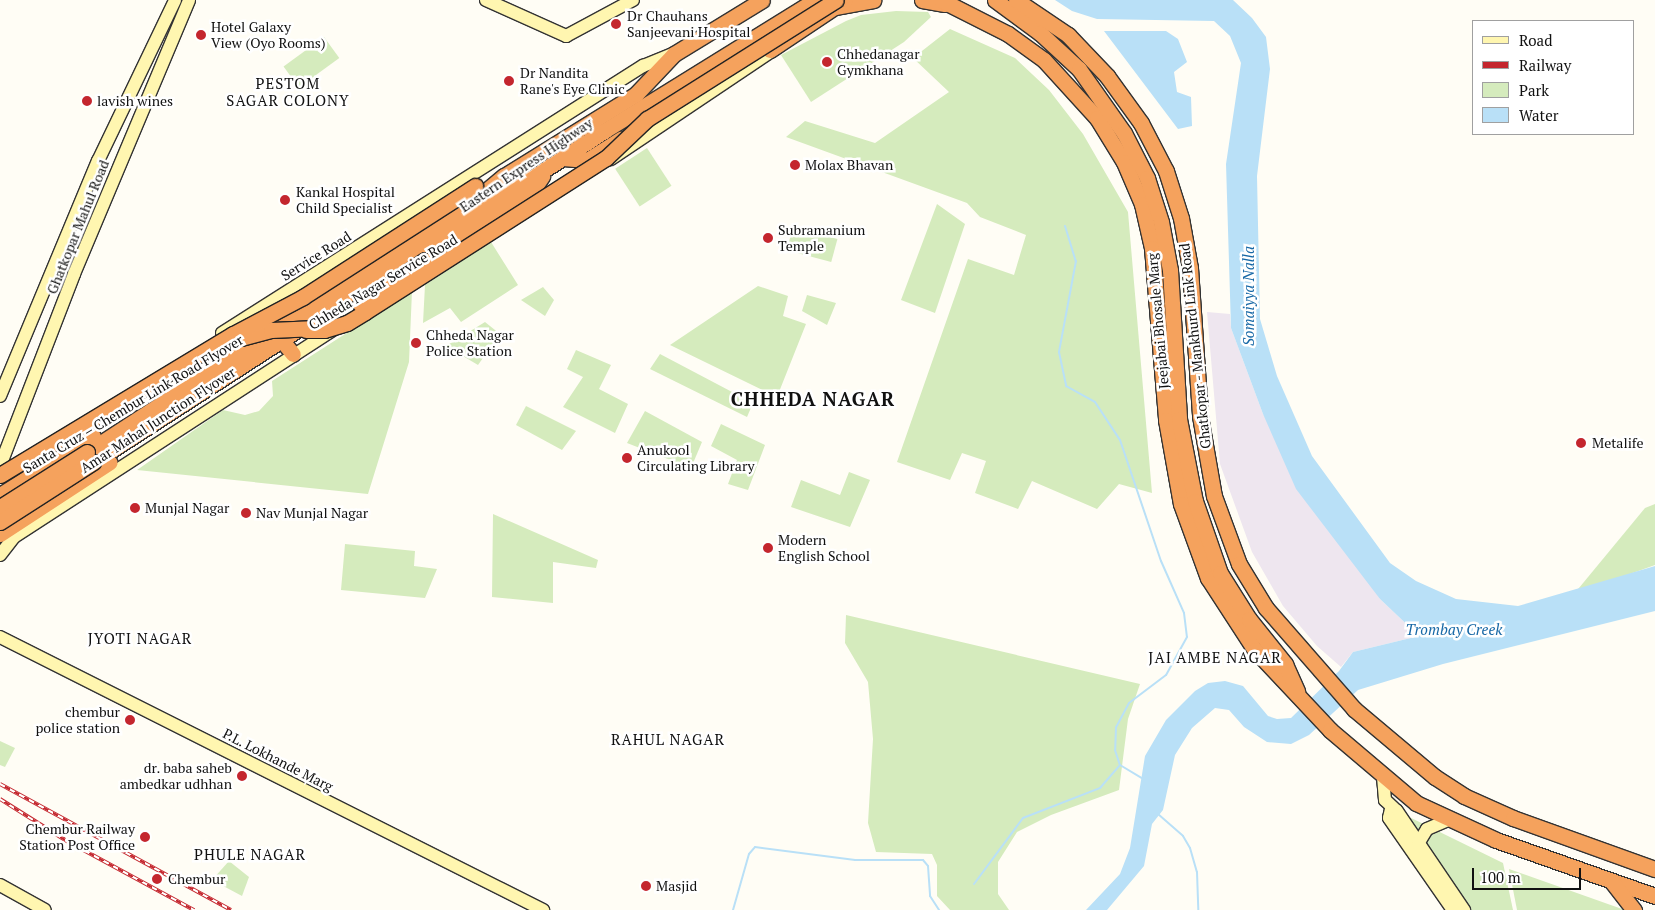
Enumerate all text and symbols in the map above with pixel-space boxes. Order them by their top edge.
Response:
place label: Dr Chauhans Sanjeevani Hospital [627,8,750,40]
marker: Dr Chauhans Sanjeevani Hospital [609,17,623,31]
place label: Hotel Galaxy View (Oyo Rooms) [211,19,326,52]
legend [1472,20,1635,135]
marker: Hotel Galaxy View (Oyo Rooms) [195,29,207,41]
text: Road [1519,30,1552,50]
place label: Chhedanagar Gymkhana [837,46,920,78]
text: Railway [1519,55,1571,75]
marker: Chhedanagar Gymkhana [821,56,833,68]
place label: Dr Nandita Rane's Eye Clinic [520,65,625,98]
district label: PESTOM SAGAR COLONY [225,74,351,109]
marker: Dr Nandita Rane's Eye Clinic [502,74,516,88]
text: Park [1519,80,1549,100]
place label: lavish wines [97,93,173,109]
marker: lavish wines [81,95,93,107]
text: Water [1519,105,1558,125]
street label: Eastern Express Highway [457,114,595,216]
place label: Molax Bhavan [805,157,893,173]
street label: Ghatkopar Mahul Road [43,158,113,296]
marker: Molax Bhavan [789,159,801,171]
place label: Kankal Hospital Child Specialist [296,184,395,216]
marker: Kankal Hospital Child Specialist [278,193,292,207]
place label: Subramanium Temple [778,222,865,254]
street label: Service Road [278,228,354,284]
street label: Chheda Nagar Service Road [306,231,460,333]
marker: Subramanium Temple [762,232,774,244]
street label: Ghatkopar - Mankhurd Link Road [1176,242,1214,450]
water label: Somaiyya Nalla [1240,246,1258,346]
street label: Jeejabai Bhosale Marg [1144,252,1172,390]
place label: Chheda Nagar Police Station [426,327,514,360]
street label: Santa Cruz – Chembur Link Road Flyover [19,331,247,477]
marker: Chheda Nagar Police Station [410,337,422,349]
street label: Amar Mahal Junction Flyover [77,364,239,476]
district label: CHHEDA NAGAR [729,388,897,410]
place label: Metalife [1592,435,1643,451]
marker: Metalife [1574,436,1588,450]
place label: Anukool Circulating Library [637,442,755,474]
marker: Anukool Circulating Library [621,452,633,464]
place label: Munjal Nagar [145,500,229,516]
marker: Munjal Nagar [129,502,141,514]
place label: Nav Munjal Nagar [256,505,368,521]
marker: Nav Munjal Nagar [240,507,252,519]
place label: Modern English School [778,532,870,564]
marker: Modern English School [762,542,774,554]
water label: Trombay Creek [1406,621,1502,639]
district label: JYOTI NAGAR [86,630,194,648]
district label: JAI AMBE NAGAR [1146,649,1284,667]
place label: chembur police station [35,704,120,736]
marker: chembur police station [124,714,136,726]
street label: P.L. Lokhande Marg [220,725,336,795]
district label: RAHUL NAGAR [610,731,726,749]
place label: dr. baba saheb ambedkar udhhan [120,760,232,792]
marker: dr. baba saheb ambedkar udhhan [236,770,248,782]
place label: Chembur Railway Station Post Office [19,821,135,854]
marker: Chembur Railway Station Post Office [139,831,151,843]
district label: PHULE NAGAR [193,846,307,864]
scale bar [1475,858,1584,890]
text: 100 m [1480,867,1521,887]
place label: Chembur [168,871,225,887]
marker: Chembur [150,872,164,886]
place label: Masjid [656,878,697,894]
marker: Masjid [640,880,652,892]

